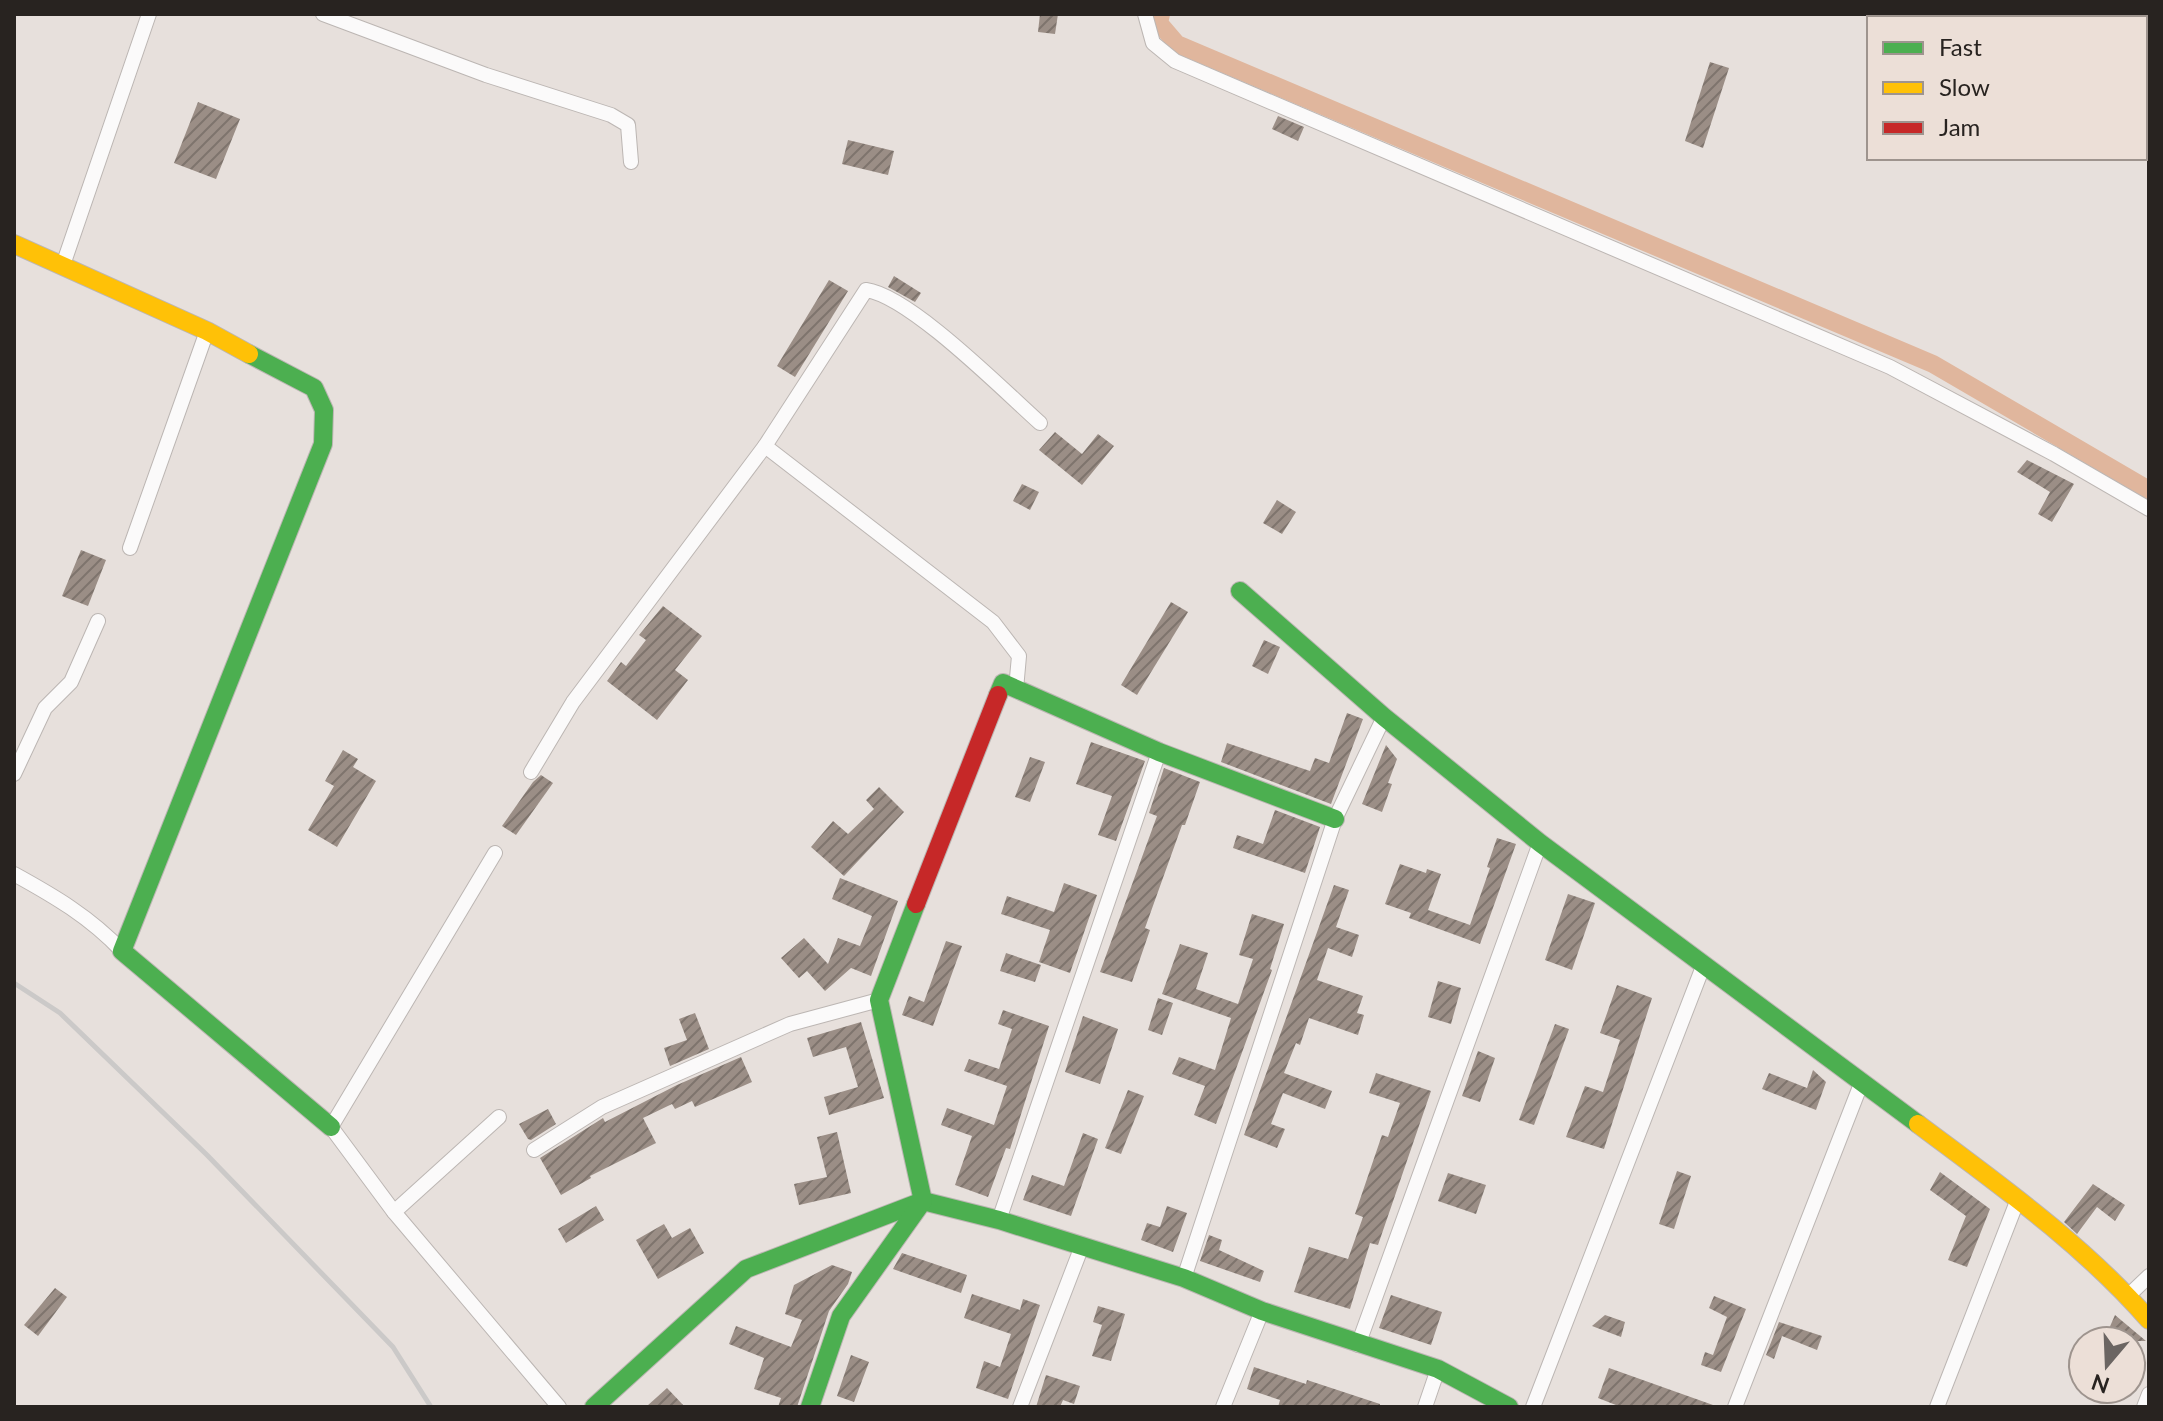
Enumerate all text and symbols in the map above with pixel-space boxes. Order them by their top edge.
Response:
legend [1867,16,2147,160]
text: Fast [1939,32,1982,61]
text: Slow [1939,72,1990,101]
text: Jam [1939,112,1980,141]
north arrow [2067,1325,2147,1405]
text: N [2088,1369,2113,1400]

